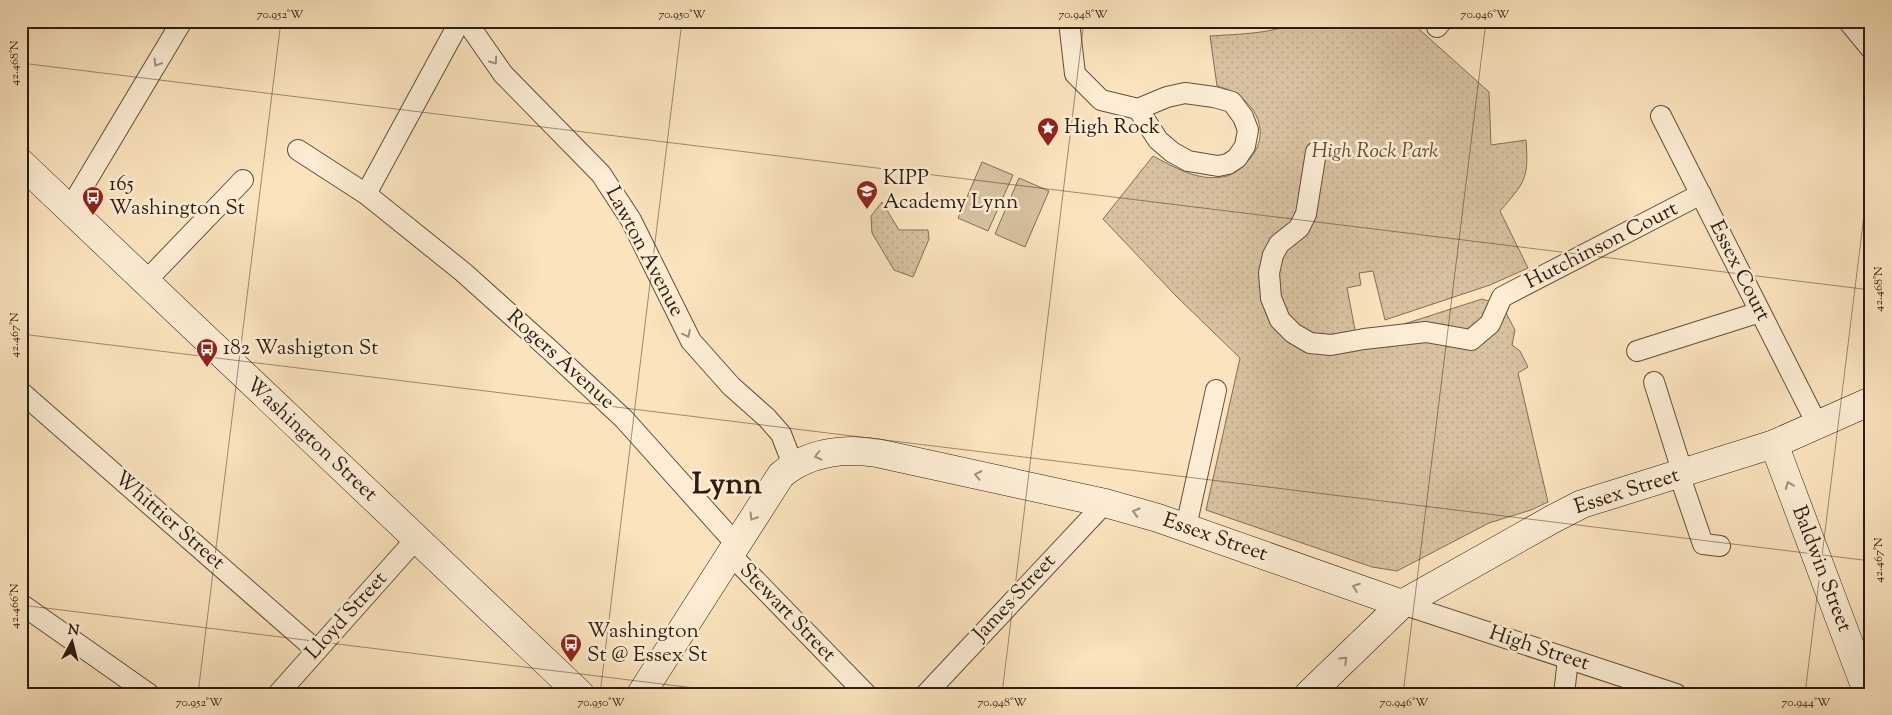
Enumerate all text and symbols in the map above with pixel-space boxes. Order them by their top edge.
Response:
text: 70.952°W [257,6,304,24]
text: 70.950°W [658,6,706,24]
text: 70.948°W [1059,6,1108,24]
text: 70.946°W [1461,6,1510,24]
text: 42.468°N [6,40,24,86]
one-way arrow [488,55,497,65]
one-way arrow [154,58,164,67]
place label: High Rock [1064,113,1161,143]
place icon: High Rock [1036,116,1060,147]
park label: High Rock Park [1311,137,1439,167]
place label: KIPP Academy Lynn [883,164,1018,218]
place label: 165 Washington St [109,170,245,224]
school or university icon: KIPP Academy Lynn [855,179,879,210]
street label: Lawton Avenue [597,182,691,322]
bus stop icon: 165 Washington St [81,185,105,216]
street label: Hutchinson Court [1521,195,1683,297]
street label: Essex Court [1701,215,1777,327]
text: 42.468°N [1870,266,1888,312]
street label: Rogers Avenue [499,303,621,417]
text: 42.467°N [6,312,24,358]
one-way arrow [681,329,692,338]
place label: 182 Washigton St [223,334,378,364]
bus stop icon: 182 Washigton St [195,337,219,368]
street label: Washington Street [238,371,384,509]
one-way arrow [814,450,823,461]
street label: Essex Street [1571,461,1683,523]
district label: Lynn [692,463,763,508]
street label: Whittier Street [107,464,231,578]
one-way arrow [973,470,982,481]
one-way arrow [1785,481,1795,489]
street label: Baldwin Street [1783,502,1859,636]
street label: Essex Street [1159,506,1271,570]
one-way arrow [1132,507,1141,517]
one-way arrow [750,511,759,520]
text: 42.467°N [1870,537,1888,583]
street label: James Street [966,548,1063,649]
street label: Stewart Street [732,557,842,669]
street label: Lloyd Street [299,565,395,667]
text: 42.466°N [6,583,24,629]
one-way arrow [1352,583,1361,593]
place label: Washington St @ Essex St [587,617,707,671]
north arrow [48,618,98,668]
street label: High Street [1485,619,1593,679]
text: N [67,620,80,642]
bus stop icon: Washington St @ Essex St [559,632,583,663]
one-way arrow [1338,657,1347,666]
text: 70.952°W [176,694,223,712]
text: 70.950°W [577,694,625,712]
text: 70.948°W [978,694,1027,712]
text: 70.946°W [1380,694,1429,712]
text: 70.944°W [1782,694,1831,712]

